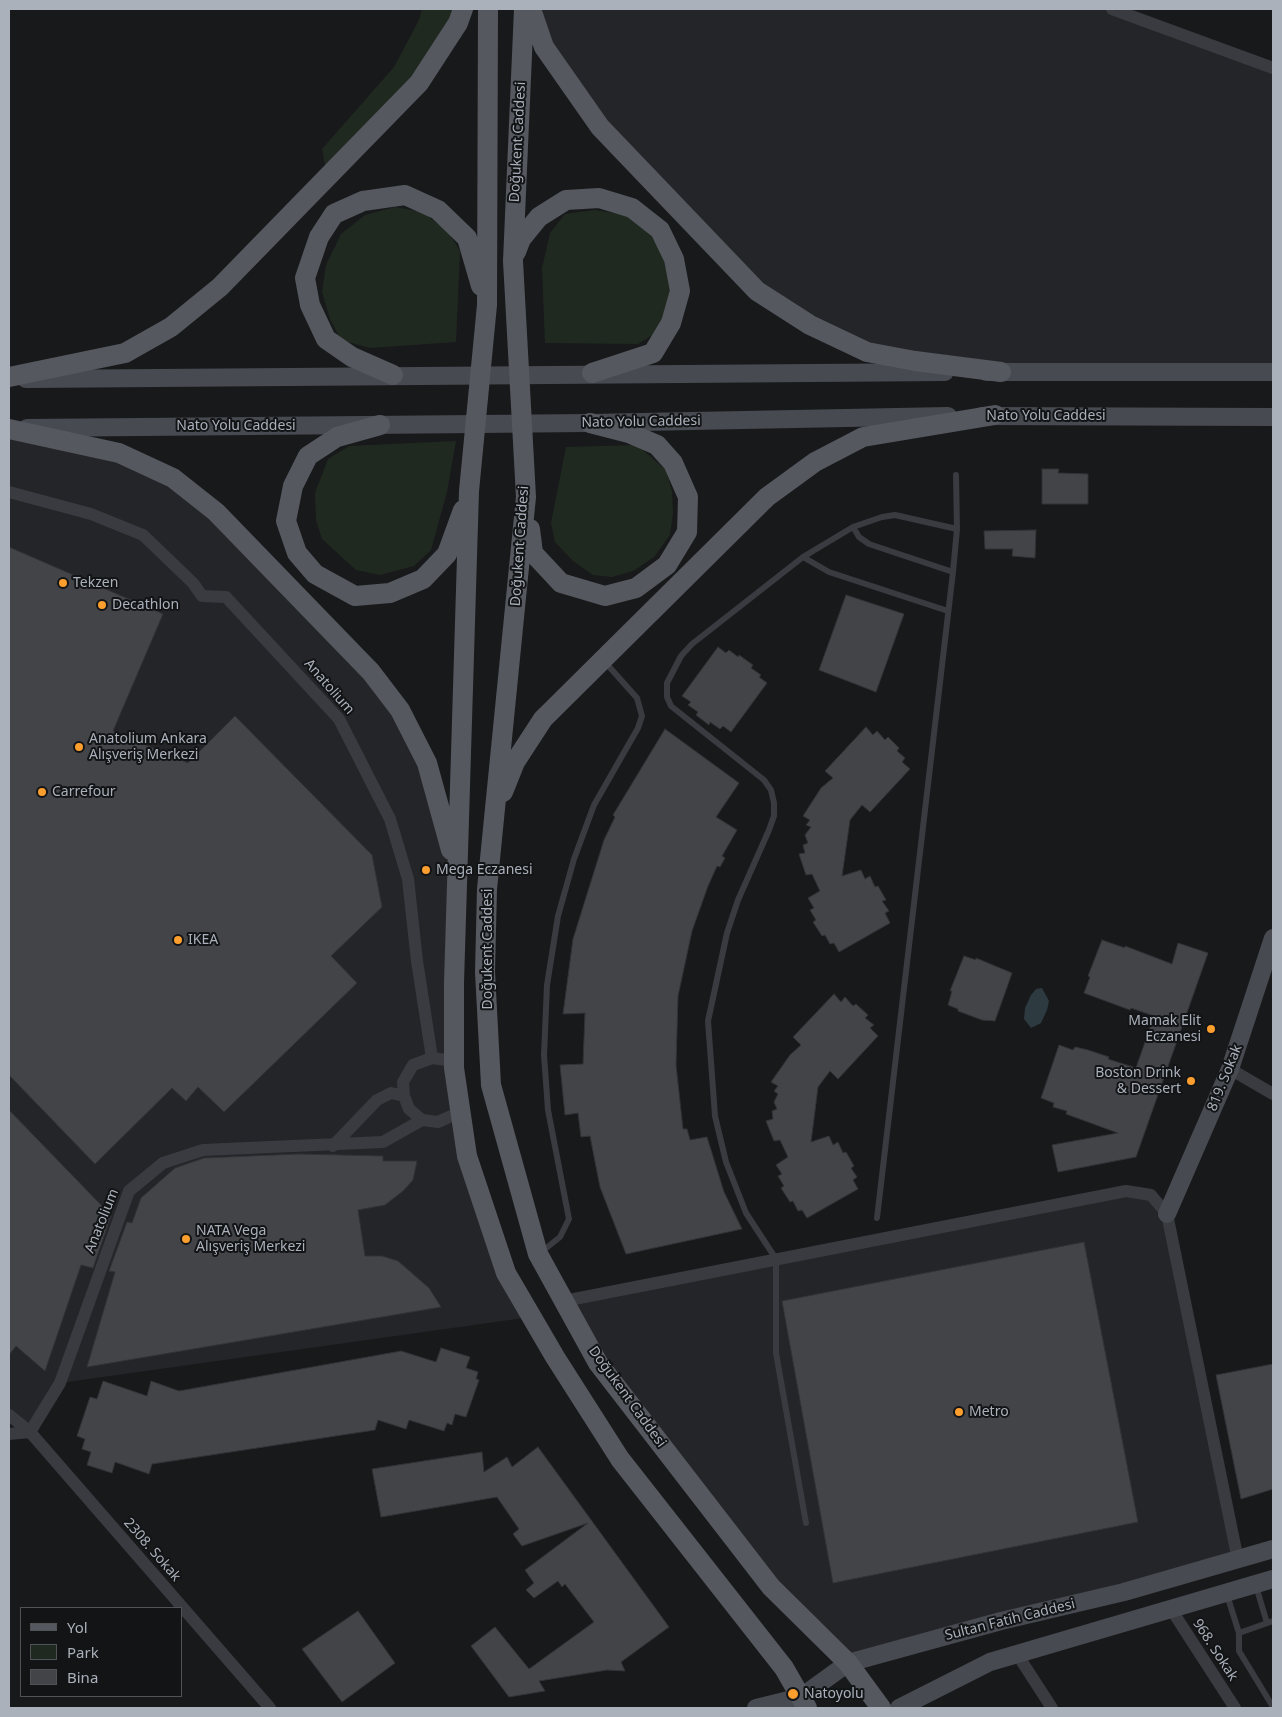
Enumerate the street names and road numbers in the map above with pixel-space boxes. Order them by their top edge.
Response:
street label: Doğukent Caddesi [506,81,530,203]
street label: Nato Yolu Caddesi [986,408,1106,424]
street label: Nato Yolu Caddesi [581,413,701,431]
street label: Nato Yolu Caddesi [176,418,296,434]
street label: Doğukent Caddesi [507,485,533,607]
street label: Anatolium [300,656,358,718]
street label: Doğukent Caddesi [480,889,496,1009]
street label: 819. Sokak [1204,1042,1246,1114]
street label: Anatolium [81,1186,123,1256]
street label: Doğukent Caddesi [585,1343,669,1451]
street label: 2308. Sokak [120,1515,184,1585]
street label: Sultan Fatih Caddesi [943,1596,1077,1644]
street label: 968. Sokak [1189,1616,1241,1684]

